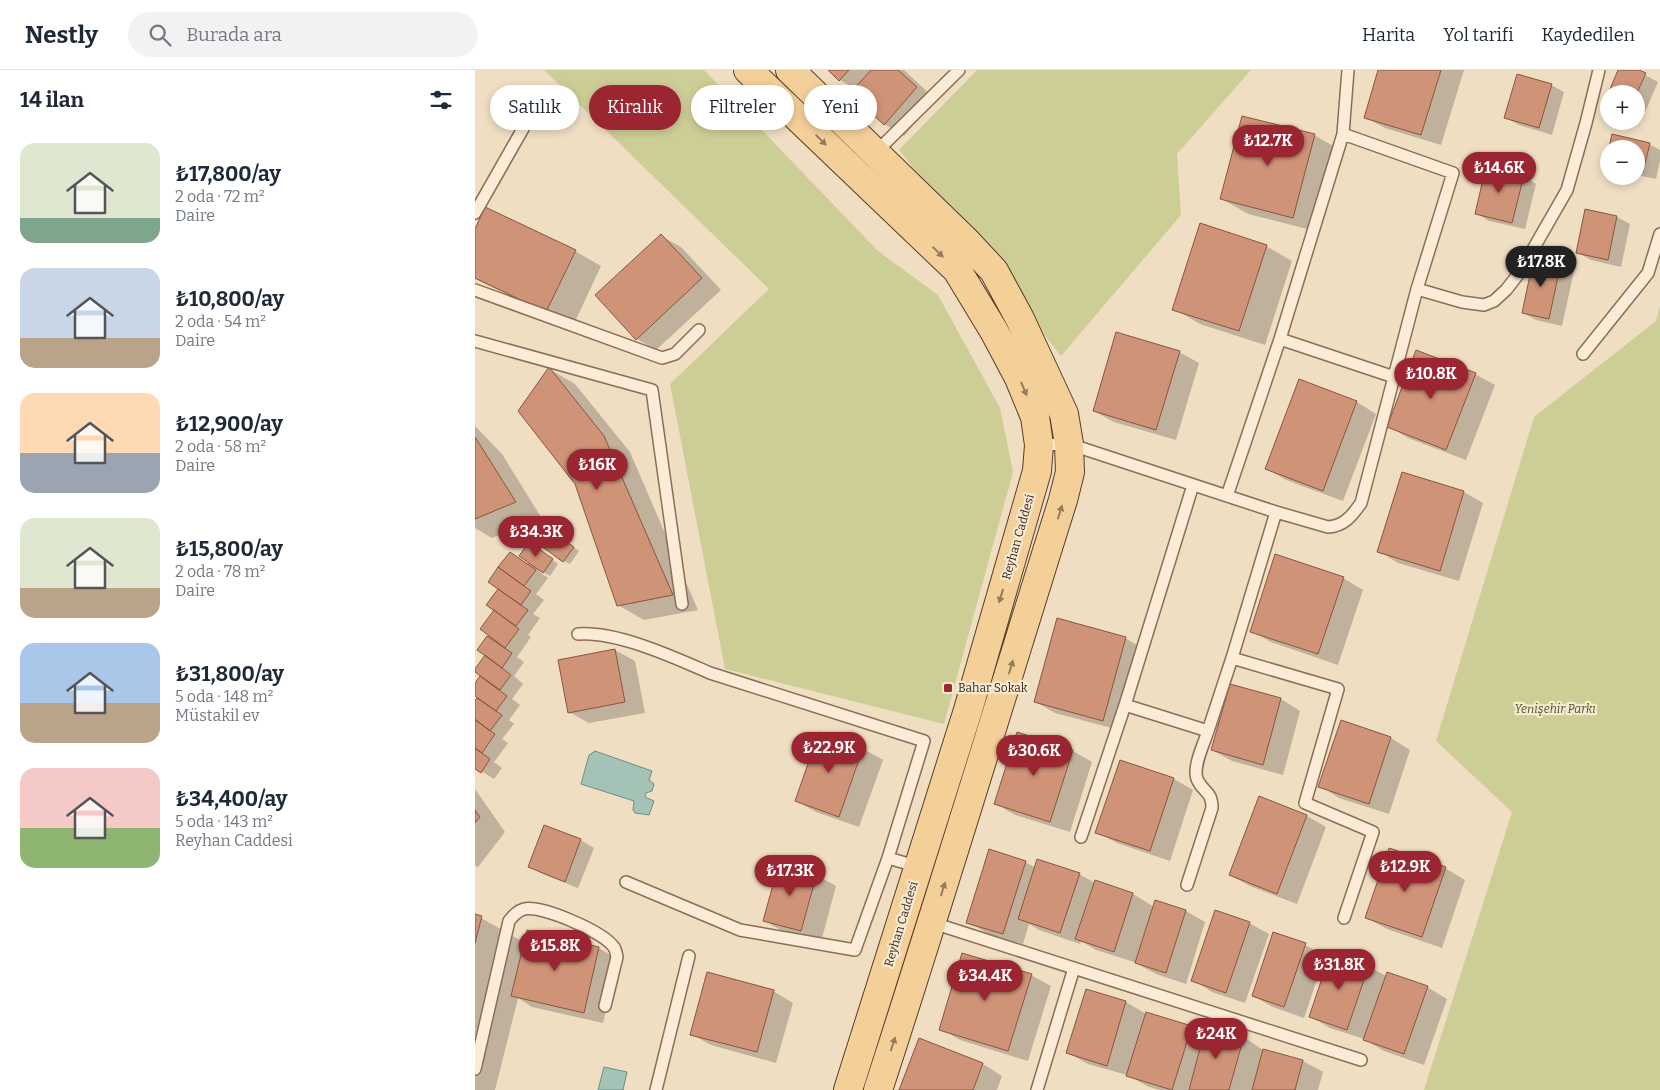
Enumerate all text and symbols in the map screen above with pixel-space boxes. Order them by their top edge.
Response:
search box [128,12,478,57]
text: Nestly [25,21,98,49]
icon: search [146,21,174,49]
text: Burada ara [186,23,282,46]
text: Harita [1362,24,1415,46]
text: Yol tarifi [1443,24,1514,46]
text: Kaydedilen [1542,24,1635,46]
chip: Satılık [490,85,579,130]
chip: Kiralık [589,85,681,130]
chip: Filtreler [691,85,794,130]
chip: Yeni [804,85,877,130]
map controls [1600,85,1645,185]
button: + [1600,85,1645,130]
icon: filters [427,86,455,114]
text: 14 ilan [20,87,84,113]
pin: ₺12.7K [1227,124,1309,167]
text: ₺12.7K [1243,131,1293,150]
one-way arrow [815,134,827,146]
button: − [1600,140,1645,185]
pin: ₺14.6K [1458,152,1540,194]
text: ₺14.6K [1473,158,1525,177]
text: ₺17,800/ay [175,161,281,187]
icon: home [60,163,120,223]
text: 2 oda · 72 m² [175,187,265,206]
text: Daire [175,206,215,225]
one-way arrow [932,246,944,258]
pin: ₺17.8K [1500,246,1582,288]
text: ₺17.8K [1516,252,1566,271]
text: ₺10,800/ay [175,286,284,312]
icon: home [60,288,120,348]
text: 2 oda · 54 m² [175,312,266,331]
text: Daire [175,331,215,350]
pin: ₺10.8K [1390,358,1472,400]
text: ₺10.8K [1405,364,1457,383]
one-way arrow [1020,382,1028,396]
text: ₺12,900/ay [175,411,283,437]
icon: home [60,413,120,473]
text: 2 oda · 58 m² [175,437,266,456]
pin: ₺16K [567,448,627,491]
text: ₺16K [578,455,616,474]
text: Daire [175,456,215,475]
street label: Reyhan Caddesi [999,492,1037,581]
one-way arrow [1056,504,1064,519]
pin: ₺34.3K [495,516,577,558]
text: ₺34.3K [509,522,563,541]
text: ₺15,800/ay [175,536,283,562]
icon: home [60,538,120,598]
text: 2 oda · 78 m² [175,562,265,581]
text: Daire [175,581,215,600]
one-way arrow [996,589,1004,604]
one-way arrow [1007,659,1015,674]
text: ₺31,800/ay [175,661,284,687]
icon: home [60,663,120,723]
place label: Bahar Sokak [958,681,1028,695]
marker: Bahar Sokak [942,682,954,694]
text: 5 oda · 148 m² [175,687,273,706]
park label: Yenişehir Parkı [1514,702,1596,716]
text: Müstakil ev [175,706,259,725]
pin: ₺22.9K [788,732,870,774]
pin: ₺30.6K [993,734,1075,777]
text: ₺22.9K [802,738,856,757]
text: ₺30.6K [1007,741,1061,760]
text: ₺34,400/ay [175,786,287,812]
icon: home [60,788,120,848]
text: 5 oda · 143 m² [175,812,273,831]
text: Reyhan Caddesi [175,831,293,850]
pin: ₺12.9K [1364,850,1446,893]
pin: ₺17.3K [749,854,831,897]
text: ₺12.9K [1379,857,1431,876]
text: ₺17.3K [766,861,814,880]
street label: Reyhan Caddesi [881,879,921,968]
one-way arrow [940,881,948,896]
pin: ₺15.8K [514,930,596,972]
text: ₺15.8K [530,936,580,955]
pin: ₺31.8K [1298,948,1380,991]
text: ₺31.8K [1313,955,1365,974]
pin: ₺34.4K [944,960,1026,1002]
text: ₺34.4K [958,966,1012,985]
pin: ₺24K [1186,1018,1246,1060]
text: ₺24K [1196,1024,1236,1043]
one-way arrow [890,1036,897,1051]

